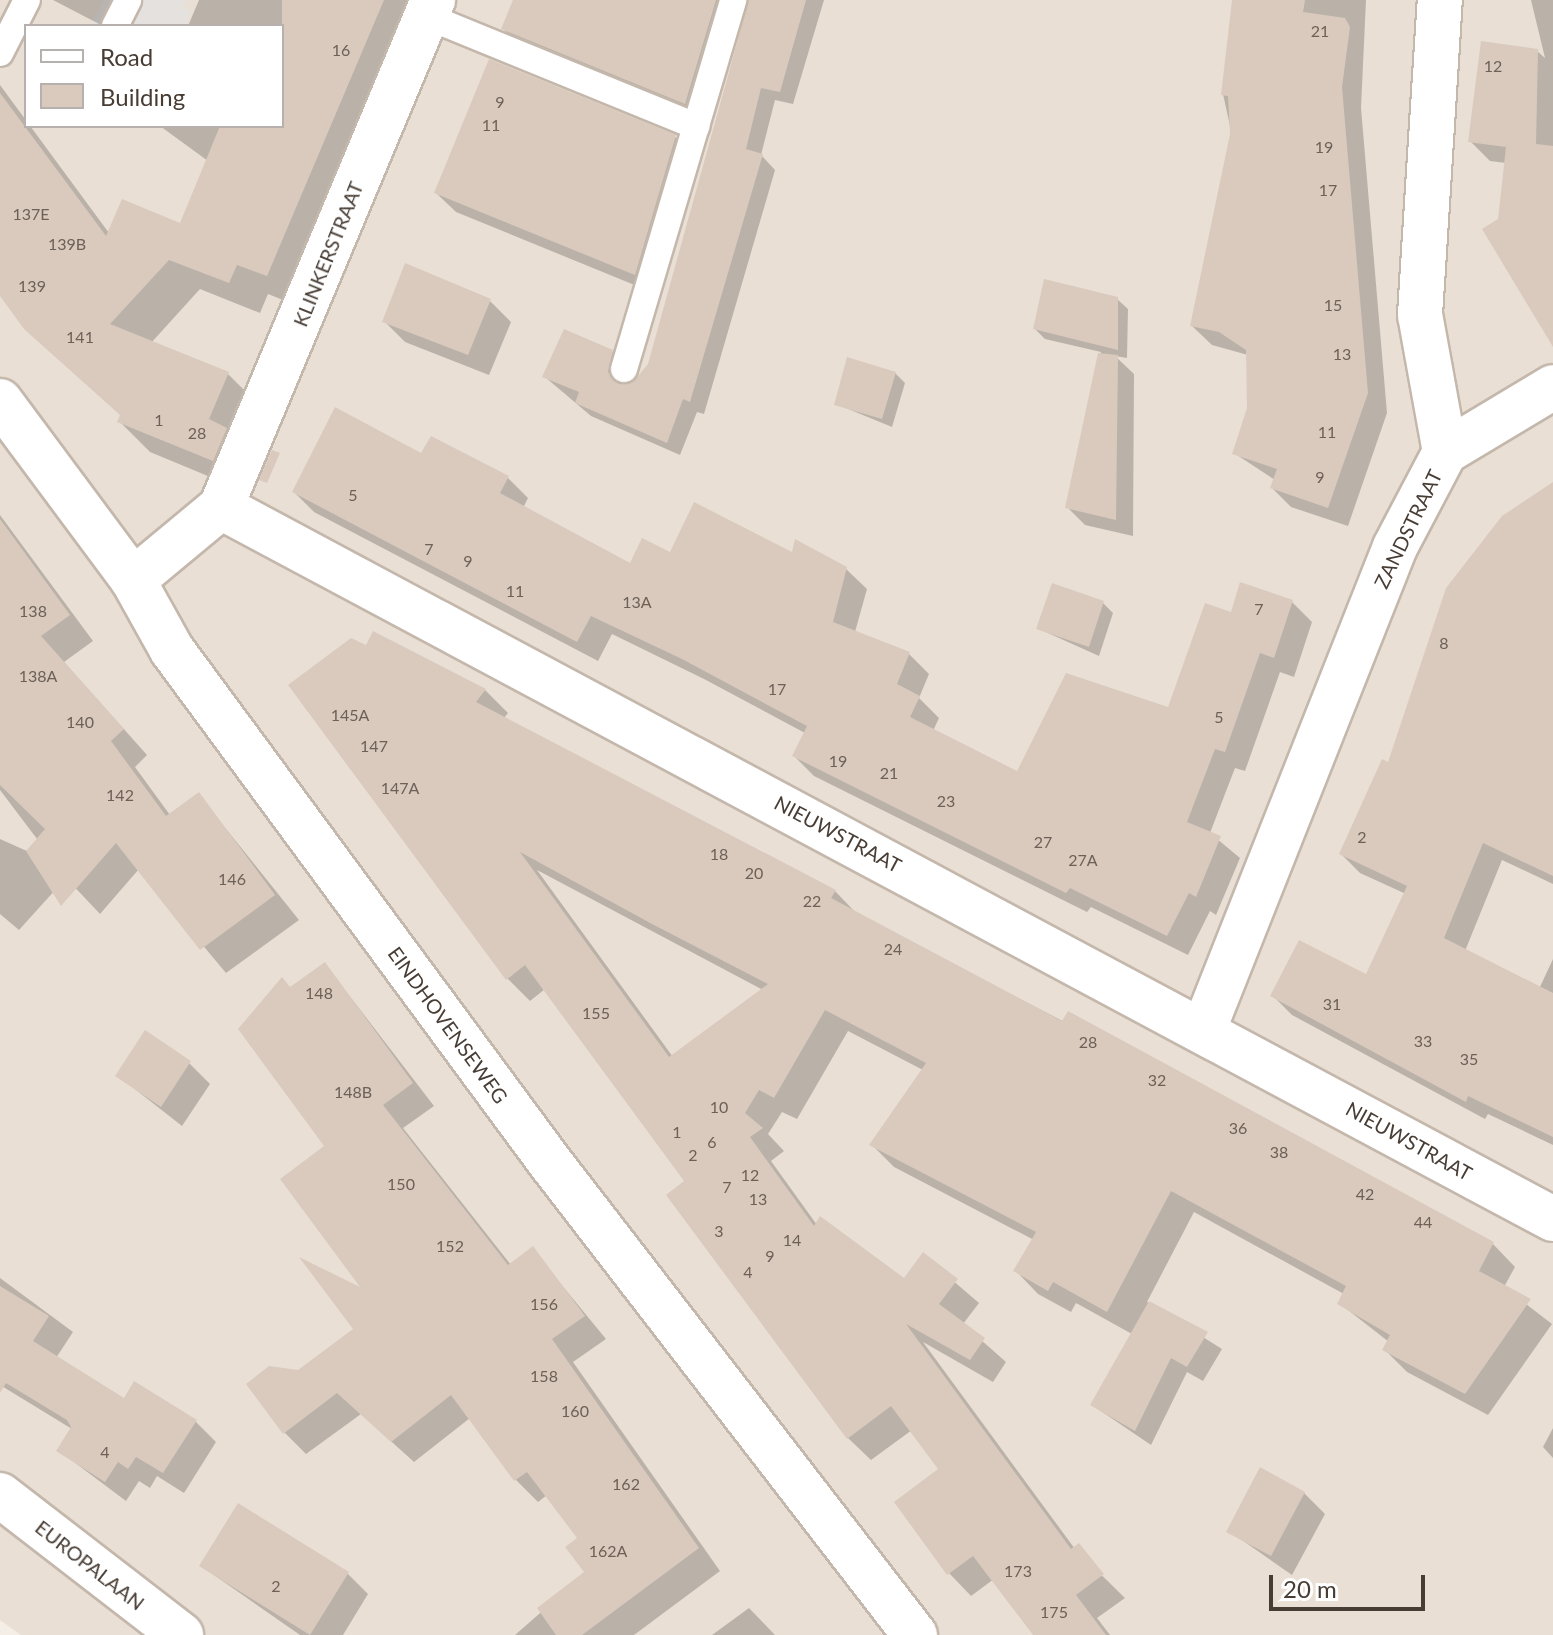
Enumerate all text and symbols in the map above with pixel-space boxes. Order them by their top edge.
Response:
house number: 21 [1311,21,1329,41]
legend [24,24,284,128]
house number: 16 [332,40,350,60]
text: Road [100,42,153,71]
house number: 12 [1484,56,1502,76]
text: Building [100,82,185,111]
house number: 9 [495,92,505,112]
house number: 11 [482,115,500,135]
house number: 19 [1315,137,1333,157]
street label: KLINKERSTRAAT [288,178,368,330]
house number: 17 [1319,180,1337,200]
house number: 137E [12,204,50,224]
house number: 139B [48,234,86,254]
house number: 139 [18,276,46,296]
house number: 15 [1324,295,1342,315]
house number: 141 [66,327,94,347]
house number: 13 [1333,344,1351,364]
house number: 1 [154,410,164,430]
house number: 11 [1318,422,1336,442]
house number: 28 [188,423,206,443]
street label: ZANDSTRAAT [1369,466,1447,592]
house number: 9 [1315,467,1325,487]
house number: 5 [348,485,358,505]
house number: 7 [424,539,434,559]
house number: 9 [463,551,473,571]
house number: 11 [506,581,524,601]
house number: 13A [622,592,652,612]
house number: 7 [1254,599,1264,619]
house number: 138 [19,601,47,621]
house number: 8 [1439,633,1449,653]
house number: 138A [19,666,57,686]
house number: 17 [768,679,786,699]
house number: 145A [331,705,369,725]
house number: 5 [1214,707,1224,727]
house number: 140 [66,712,94,732]
house number: 147 [360,736,388,756]
house number: 19 [829,751,847,771]
house number: 21 [880,763,898,783]
house number: 147A [381,778,419,798]
house number: 142 [106,785,134,805]
street label: NIEUWSTRAAT [770,790,906,878]
house number: 23 [937,791,955,811]
house number: 2 [1357,827,1367,847]
house number: 27 [1034,832,1052,852]
house number: 18 [710,844,728,864]
house number: 27A [1068,850,1098,870]
house number: 20 [745,863,763,883]
house number: 146 [218,869,246,889]
house number: 22 [803,891,821,911]
house number: 24 [884,939,902,959]
street label: EINDHOVENSEWEG [383,942,513,1108]
house number: 148 [305,983,333,1003]
house number: 31 [1323,994,1341,1014]
house number: 155 [582,1003,610,1023]
house number: 33 [1414,1031,1432,1051]
house number: 28 [1079,1032,1097,1052]
house number: 35 [1460,1049,1478,1069]
house number: 32 [1148,1070,1166,1090]
house number: 148B [334,1082,372,1102]
street label: NIEUWSTRAAT [1342,1096,1476,1186]
house number: 10 [710,1097,728,1117]
house number: 36 [1229,1118,1247,1138]
house number: 1 [672,1122,682,1142]
house number: 6 [707,1132,717,1152]
house number: 38 [1270,1142,1288,1162]
house number: 2 [688,1145,698,1165]
house number: 12 [741,1165,759,1185]
house number: 150 [387,1174,415,1194]
house number: 7 [722,1177,732,1197]
house number: 42 [1356,1184,1374,1204]
house number: 13 [749,1189,767,1209]
house number: 44 [1414,1212,1432,1232]
house number: 3 [714,1221,724,1241]
house number: 14 [783,1230,801,1250]
house number: 152 [436,1236,464,1256]
house number: 9 [765,1246,775,1266]
house number: 4 [743,1262,753,1282]
house number: 156 [530,1294,558,1314]
house number: 158 [530,1366,558,1386]
house number: 160 [561,1401,589,1421]
house number: 4 [100,1442,110,1462]
house number: 162 [612,1474,640,1494]
street label: EUROPALAAN [31,1515,149,1615]
house number: 162A [589,1541,627,1561]
scale bar [1273,1559,1429,1609]
house number: 173 [1004,1561,1032,1581]
text: 20 m [1283,1574,1337,1603]
house number: 2 [271,1576,281,1596]
house number: 175 [1040,1602,1068,1622]

